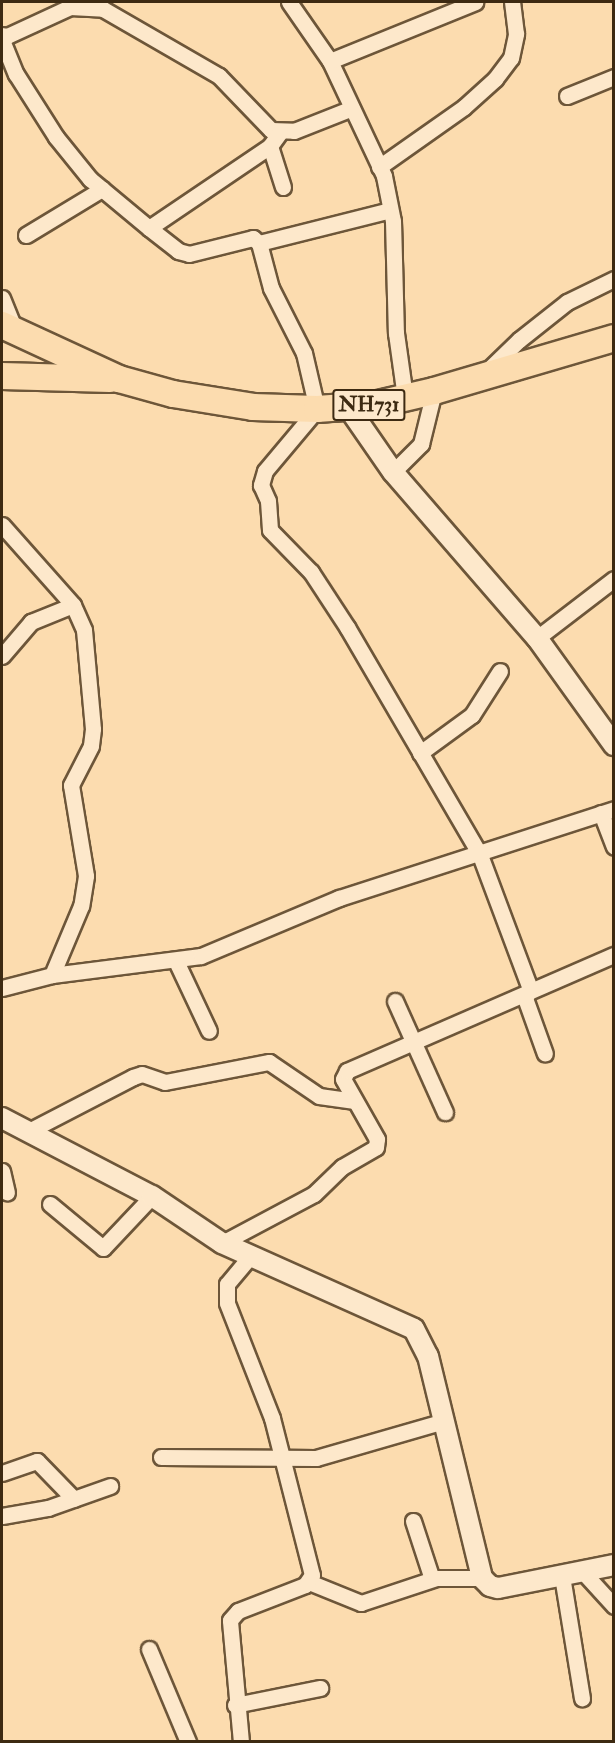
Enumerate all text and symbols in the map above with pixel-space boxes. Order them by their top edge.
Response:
road number: NH731 [332,387,406,423]

